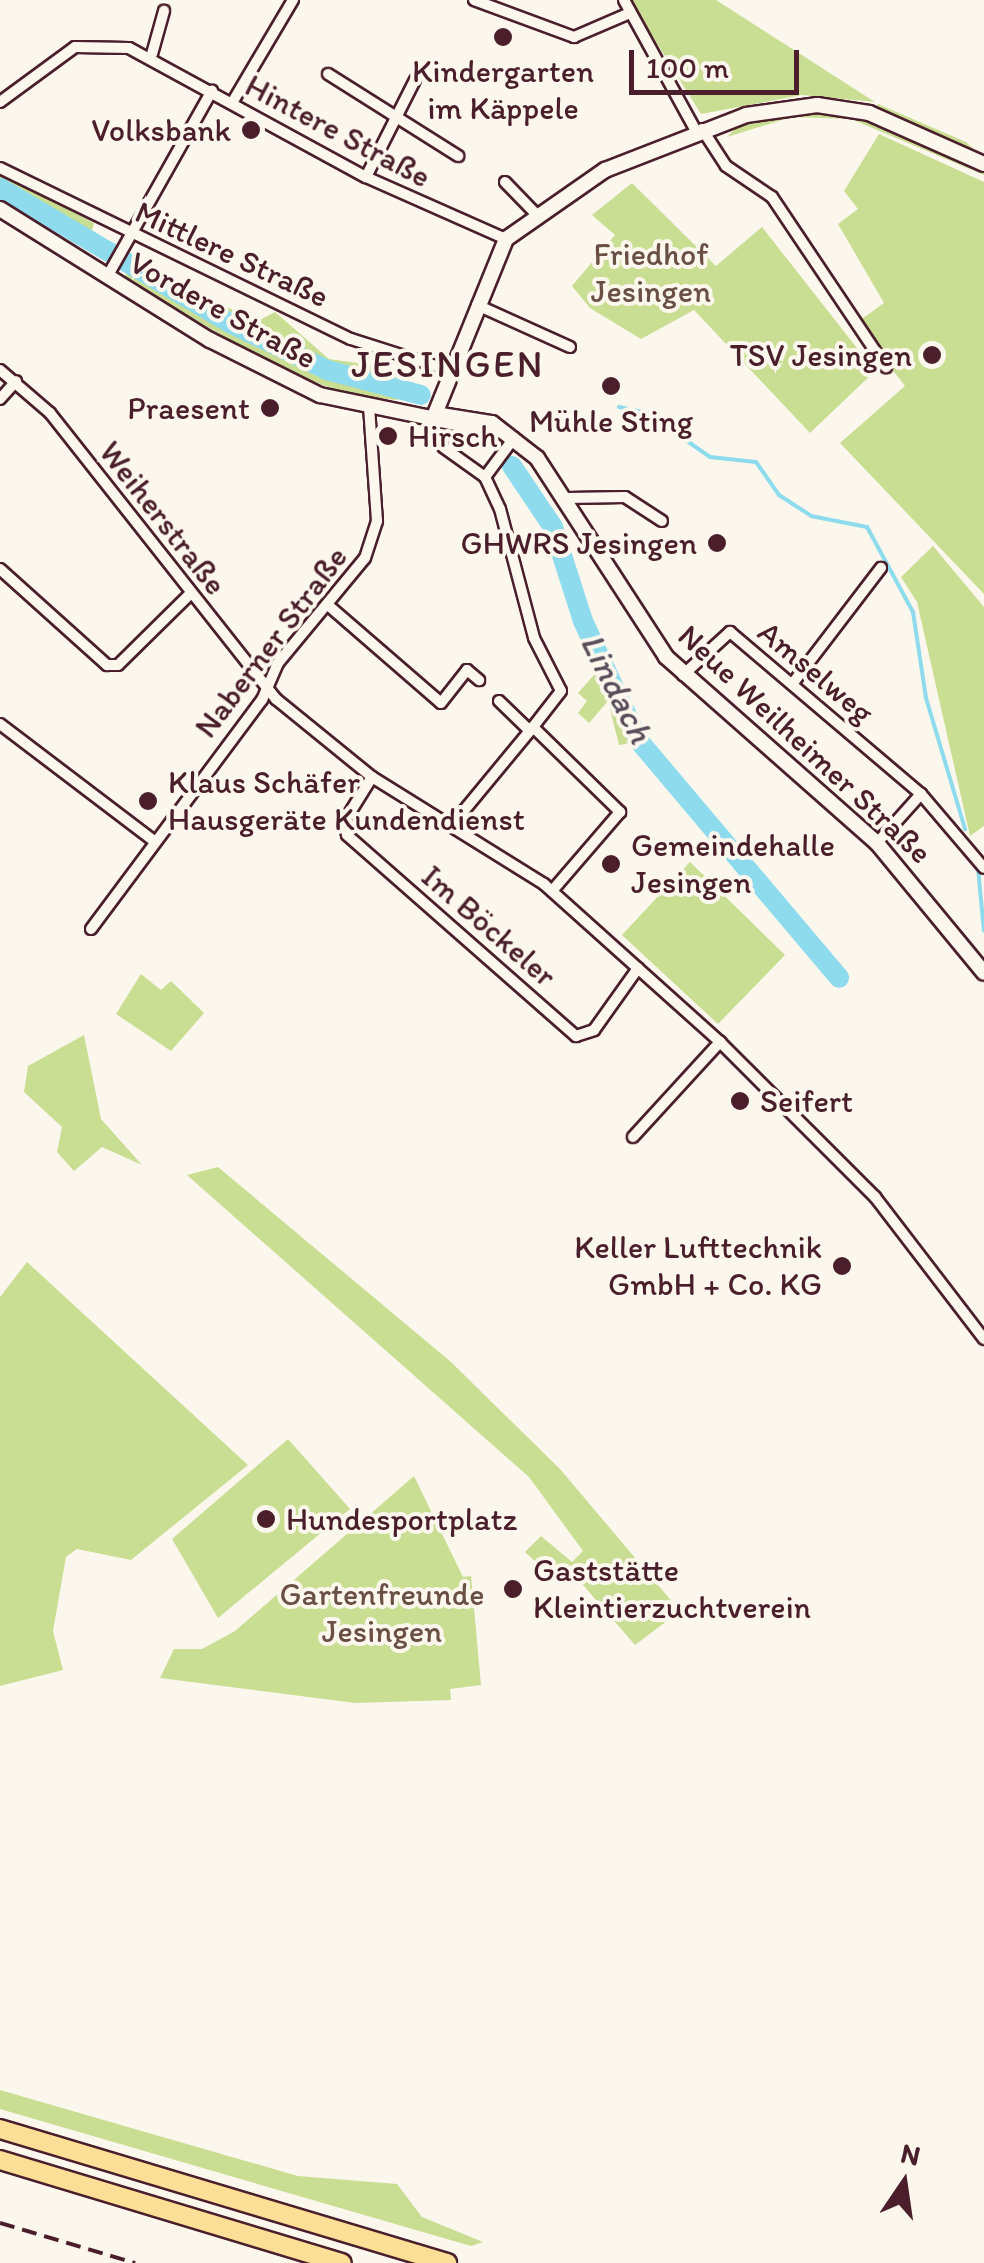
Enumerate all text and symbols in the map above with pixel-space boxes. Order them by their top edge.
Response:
marker: Kindergarten im Käppele [492,26,514,48]
scale bar [634,30,804,92]
text: 100 m [646,49,729,86]
place label: Kindergarten im Käppele [412,53,594,128]
street label: Hintere Straße [239,66,437,196]
place label: Volksbank [91,111,231,149]
marker: Volksbank [240,119,262,141]
street label: Mittlere Straße [129,193,335,315]
park label: Friedhof Jesingen [591,236,711,311]
street label: Vordere Straße [123,243,323,377]
place label: TSV Jesingen [730,336,912,374]
district label: JESINGEN [353,342,543,388]
marker: TSV Jesingen [921,344,943,366]
marker: Mühle Sting [600,375,622,397]
place label: Praesent [127,389,250,427]
marker: Praesent [259,397,281,419]
place label: Mühle Sting [529,402,693,440]
place label: Hirsch [408,417,498,455]
marker: Hirsch [377,425,399,447]
street label: Weiherstraße [91,434,235,602]
place label: GHWRS Jesingen [461,524,697,562]
marker: GHWRS Jesingen [706,532,728,554]
street label: Naberner Straße [187,539,355,745]
street label: Amselweg [750,613,882,731]
street label: Neue Weilheimer Straße [671,617,939,871]
water label: Lindach [572,626,662,750]
place label: Klaus Schäfer Hausgeräte Kundendienst [168,764,525,839]
marker: Klaus Schäfer Hausgeräte Kundendienst [137,790,159,812]
place label: Gemeindehalle Jesingen [631,827,835,902]
marker: Gemeindehalle Jesingen [600,853,622,875]
street label: Im Böckeler [414,857,564,995]
place label: Seifert [760,1082,853,1120]
marker: Seifert [729,1090,751,1112]
place label: Keller Lufttechnik GmbH + Co. KG [575,1229,822,1304]
marker: Keller Lufttechnik GmbH + Co. KG [831,1255,853,1277]
place label: Hundesportplatz [286,1500,517,1538]
marker: Hundesportplatz [255,1508,277,1530]
place label: Gaststätte Kleintierzuchtverein [533,1552,811,1627]
park label: Gartenfreunde Jesingen [279,1576,485,1651]
marker: Gaststätte Kleintierzuchtverein [502,1578,524,1600]
north arrow [854,2133,954,2233]
text: N [898,2135,924,2172]

